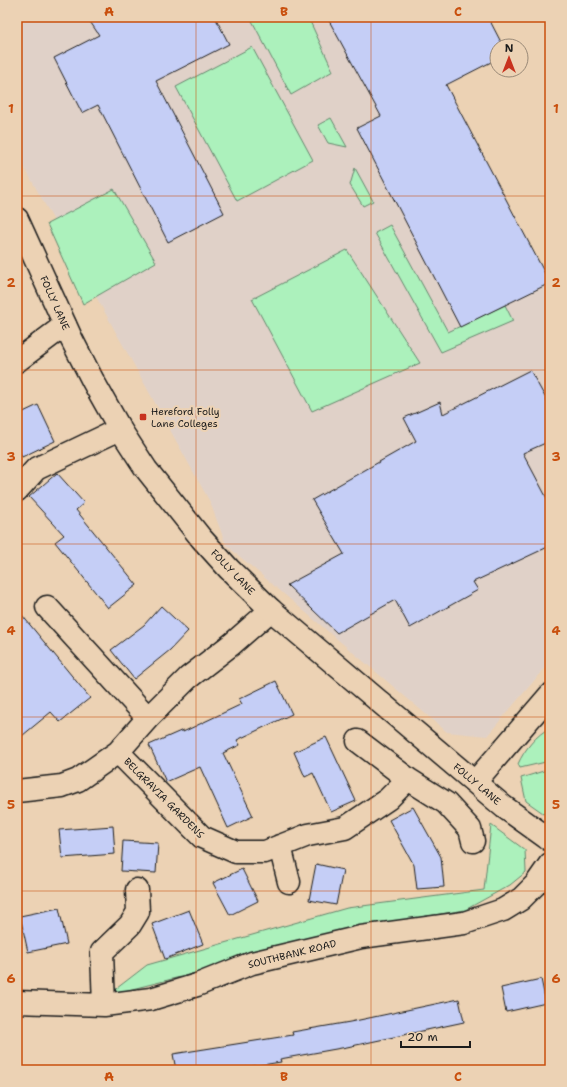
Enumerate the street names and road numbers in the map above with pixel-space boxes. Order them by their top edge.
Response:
street label: FOLLY LANE [37,274,73,332]
street label: FOLLY LANE [208,547,258,597]
street label: BELGRAVIA GARDENS [121,755,207,841]
street label: FOLLY LANE [451,760,503,808]
street label: SOUTHBANK ROAD [246,937,338,971]

